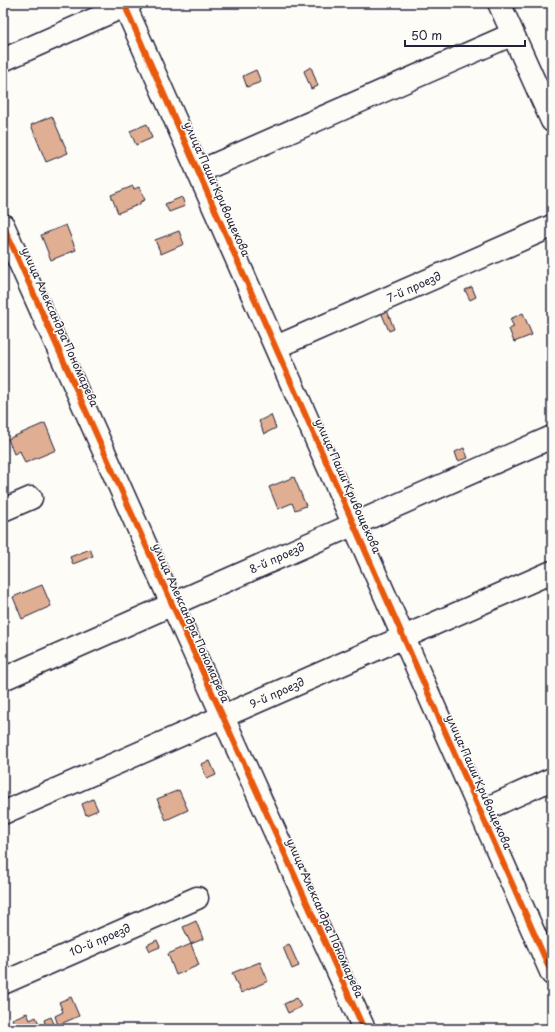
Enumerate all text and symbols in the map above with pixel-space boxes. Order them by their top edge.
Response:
scale bar [405,22,525,48]
text: 50 m [411,26,442,44]
street label: улица Паши Кривощекова [180,119,255,259]
street label: улица Александра Пономарева [17,244,103,409]
street label: 7-й проезд [384,267,444,306]
street label: улица Паши Кривощекова [311,416,386,556]
street label: 8-й проезд [246,538,307,577]
street label: улица Александра Пономарева [148,540,234,705]
street label: 9-й проезд [247,673,307,712]
street label: улица Паши Кривощекова [442,712,517,852]
street label: улица Александра Пономарева [282,835,368,1000]
street label: 10-й проезд [67,919,133,960]

